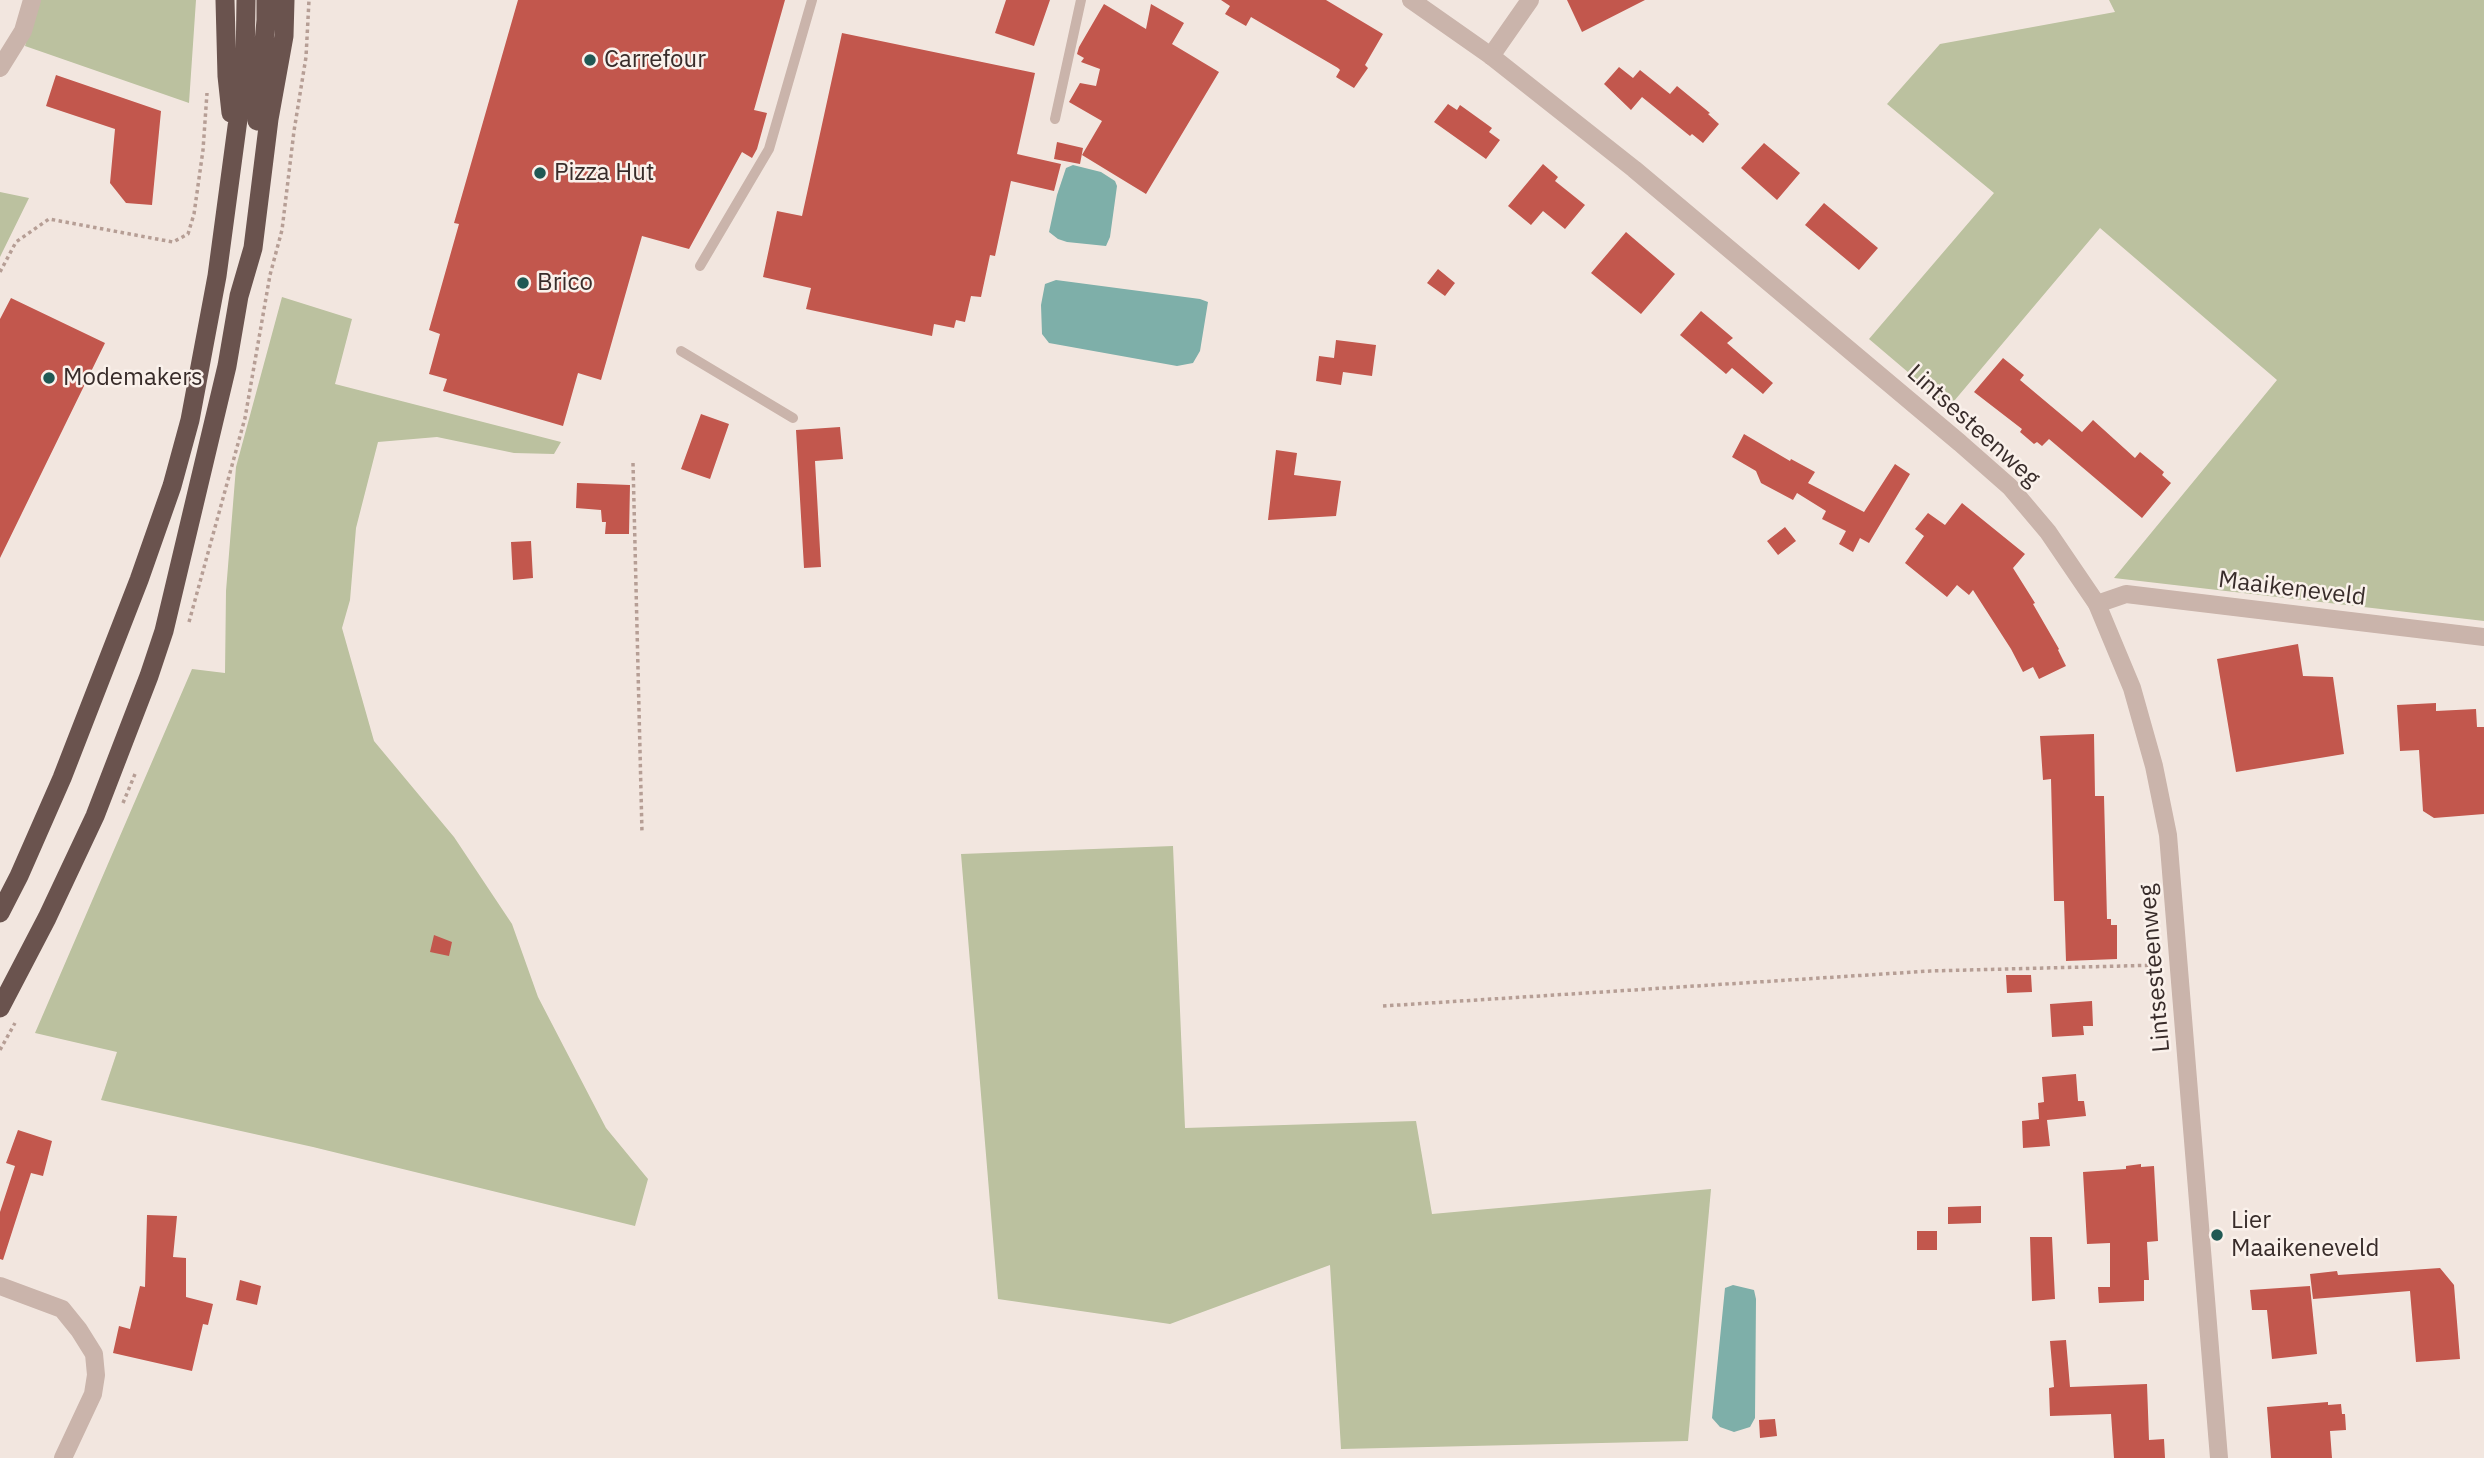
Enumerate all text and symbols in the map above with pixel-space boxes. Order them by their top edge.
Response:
place label: Carrefour [604,46,706,74]
marker: Carrefour [582,52,598,68]
place label: Pizza Hut [554,159,654,187]
marker: Pizza Hut [532,165,548,181]
place label: Brico [537,269,593,297]
marker: Brico [515,275,531,291]
street label: Lintsesteenweg [1901,359,2045,493]
place label: Modemakers [63,364,203,392]
marker: Modemakers [41,370,57,386]
street label: Maaikeneveld [2217,566,2367,612]
street label: Lintsesteenweg [2133,883,2177,1053]
place label: Lier Maaikeneveld [2231,1207,2379,1263]
marker: Lier Maaikeneveld [2209,1227,2225,1243]

